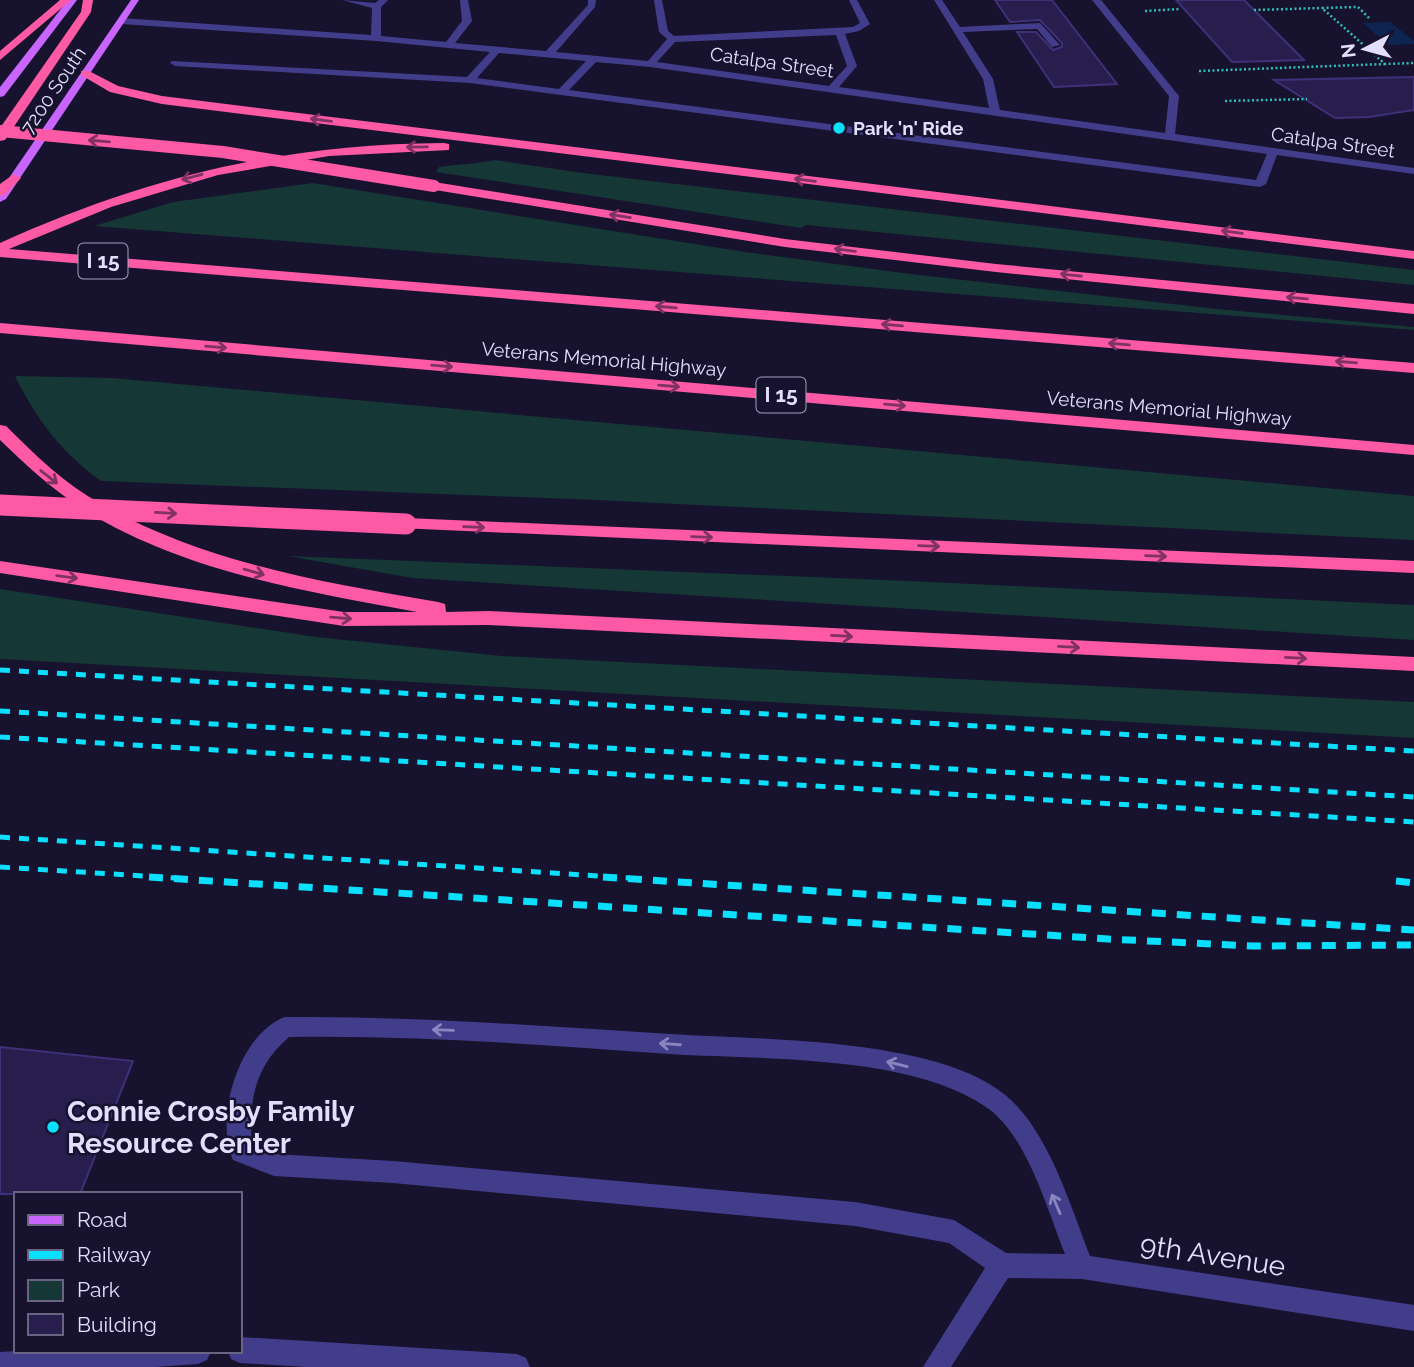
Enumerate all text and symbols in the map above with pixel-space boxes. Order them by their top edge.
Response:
north arrow [1330,14,1400,84]
street label: Catalpa Street [709,42,836,82]
text: N [1336,42,1360,59]
street label: 7200 South [16,43,90,137]
one-way arrow [310,113,333,126]
place label: Park 'n' Ride [853,117,963,139]
marker: Park 'n' Ride [831,120,847,136]
street label: Catalpa Street [1270,122,1397,162]
one-way arrow [88,134,111,147]
one-way arrow [406,140,429,154]
one-way arrow [181,171,204,184]
one-way arrow [794,174,816,187]
one-way arrow [609,209,632,222]
one-way arrow [1221,226,1244,239]
one-way arrow [834,243,857,256]
road number: I 15 [78,244,128,278]
one-way arrow [1060,269,1083,282]
one-way arrow [1286,291,1309,304]
one-way arrow [655,300,678,313]
one-way arrow [882,318,904,331]
street label: Veterans Memorial Highway [481,337,727,381]
one-way arrow [1108,337,1131,350]
one-way arrow [204,341,226,354]
one-way arrow [1335,355,1358,368]
one-way arrow [430,360,453,373]
road number: I 15 [756,378,806,412]
one-way arrow [657,380,680,393]
street label: Veterans Memorial Highway [1046,386,1292,430]
one-way arrow [884,399,906,412]
one-way arrow [39,470,58,485]
one-way arrow [154,507,177,520]
one-way arrow [463,520,486,533]
one-way arrow [690,530,713,543]
one-way arrow [917,540,940,553]
one-way arrow [1144,550,1167,563]
one-way arrow [243,567,265,580]
one-way arrow [56,571,78,584]
one-way arrow [329,612,352,625]
one-way arrow [830,630,853,643]
one-way arrow [1057,641,1080,654]
one-way arrow [1285,652,1308,665]
one-way arrow [432,1024,455,1037]
one-way arrow [660,1037,682,1050]
one-way arrow [886,1057,909,1070]
place label: Connie Crosby Family Resource Center [67,1095,355,1160]
marker: Connie Crosby Family Resource Center [45,1119,61,1135]
legend [14,1192,242,1353]
one-way arrow [1048,1194,1061,1215]
text: Road [77,1207,127,1232]
street label: 9th Avenue [1138,1228,1288,1283]
text: Railway [77,1242,151,1267]
text: Park [77,1277,120,1302]
text: Building [77,1312,157,1337]

